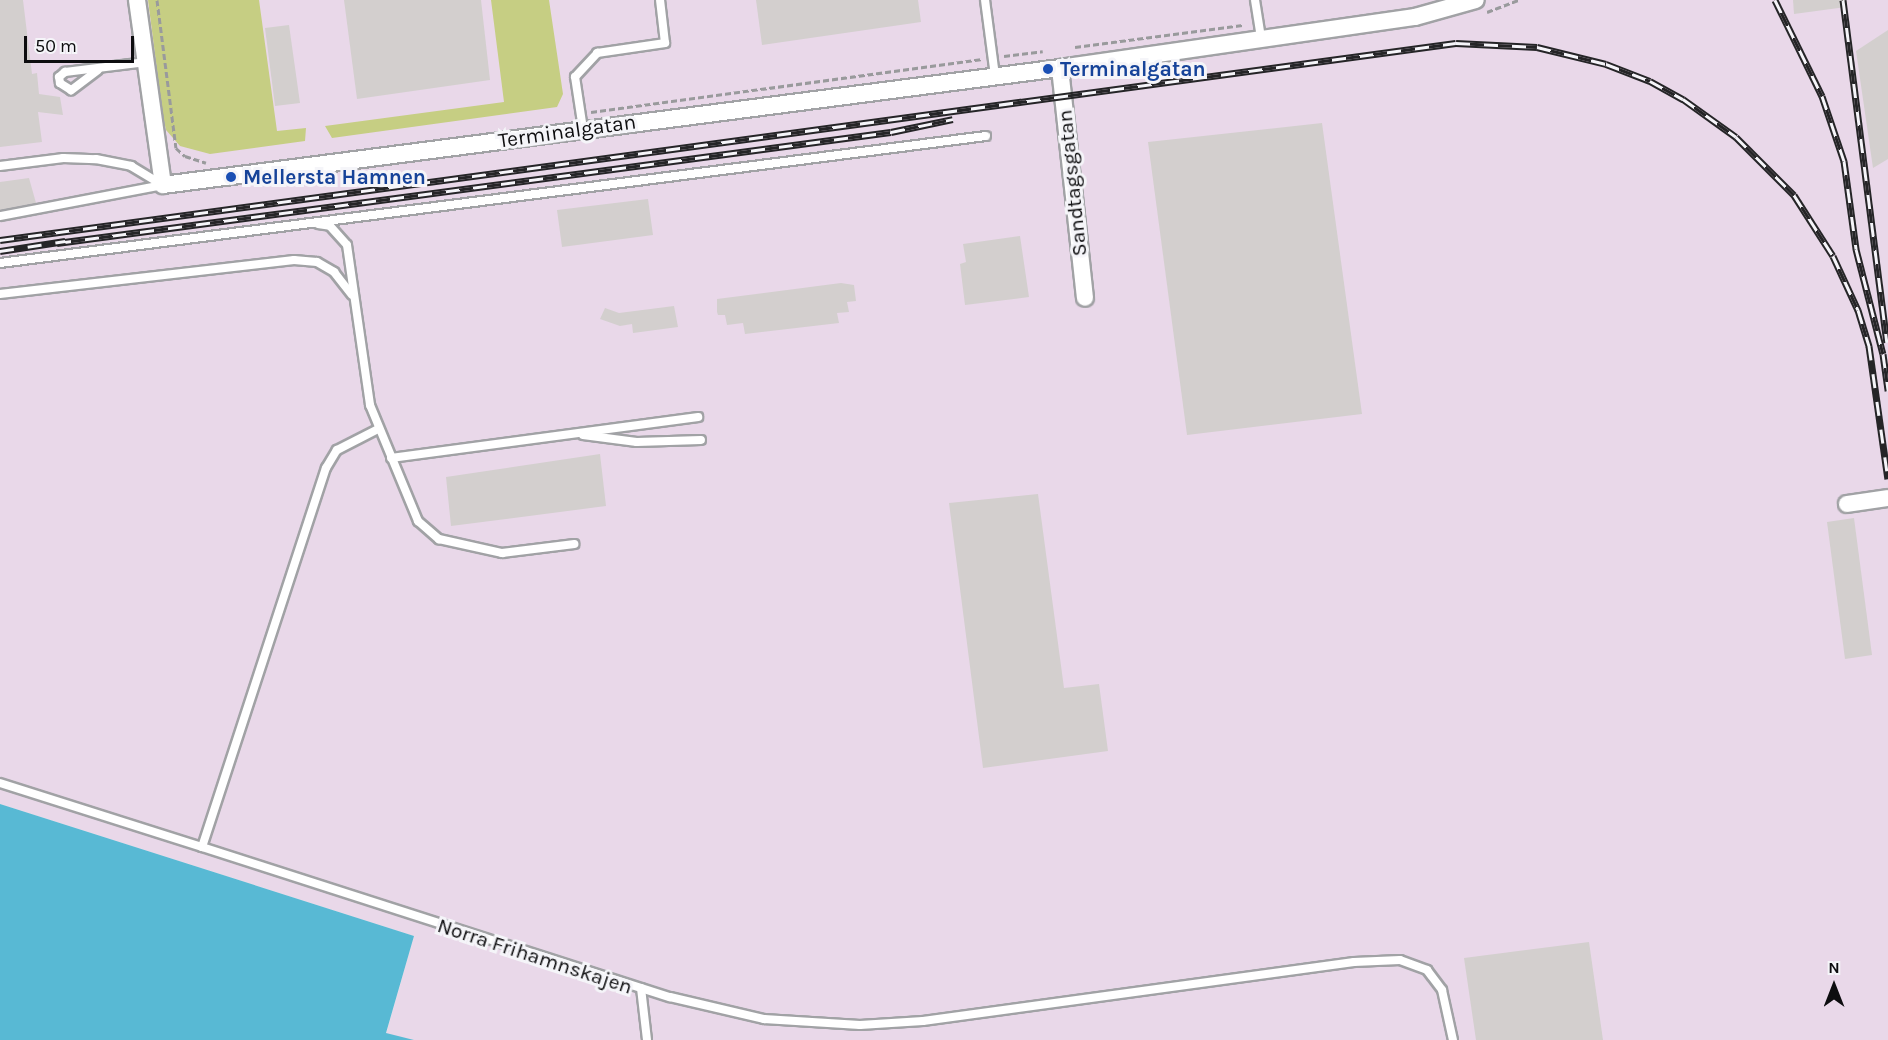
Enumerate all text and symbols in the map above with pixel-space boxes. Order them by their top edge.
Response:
scale bar [27,24,136,62]
text: 50 m [35,35,77,57]
place label: Terminalgatan [1060,56,1206,82]
marker: Terminalgatan [1041,62,1055,76]
street label: Sandtagsgatan [1052,108,1092,258]
street label: Terminalgatan [496,109,638,153]
place label: Mellersta Hamnen [243,164,426,190]
marker: Mellersta Hamnen [224,170,238,184]
street label: Norra Frihamnskajen [434,913,636,999]
north arrow [1804,956,1864,1016]
text: N [1828,958,1840,977]

